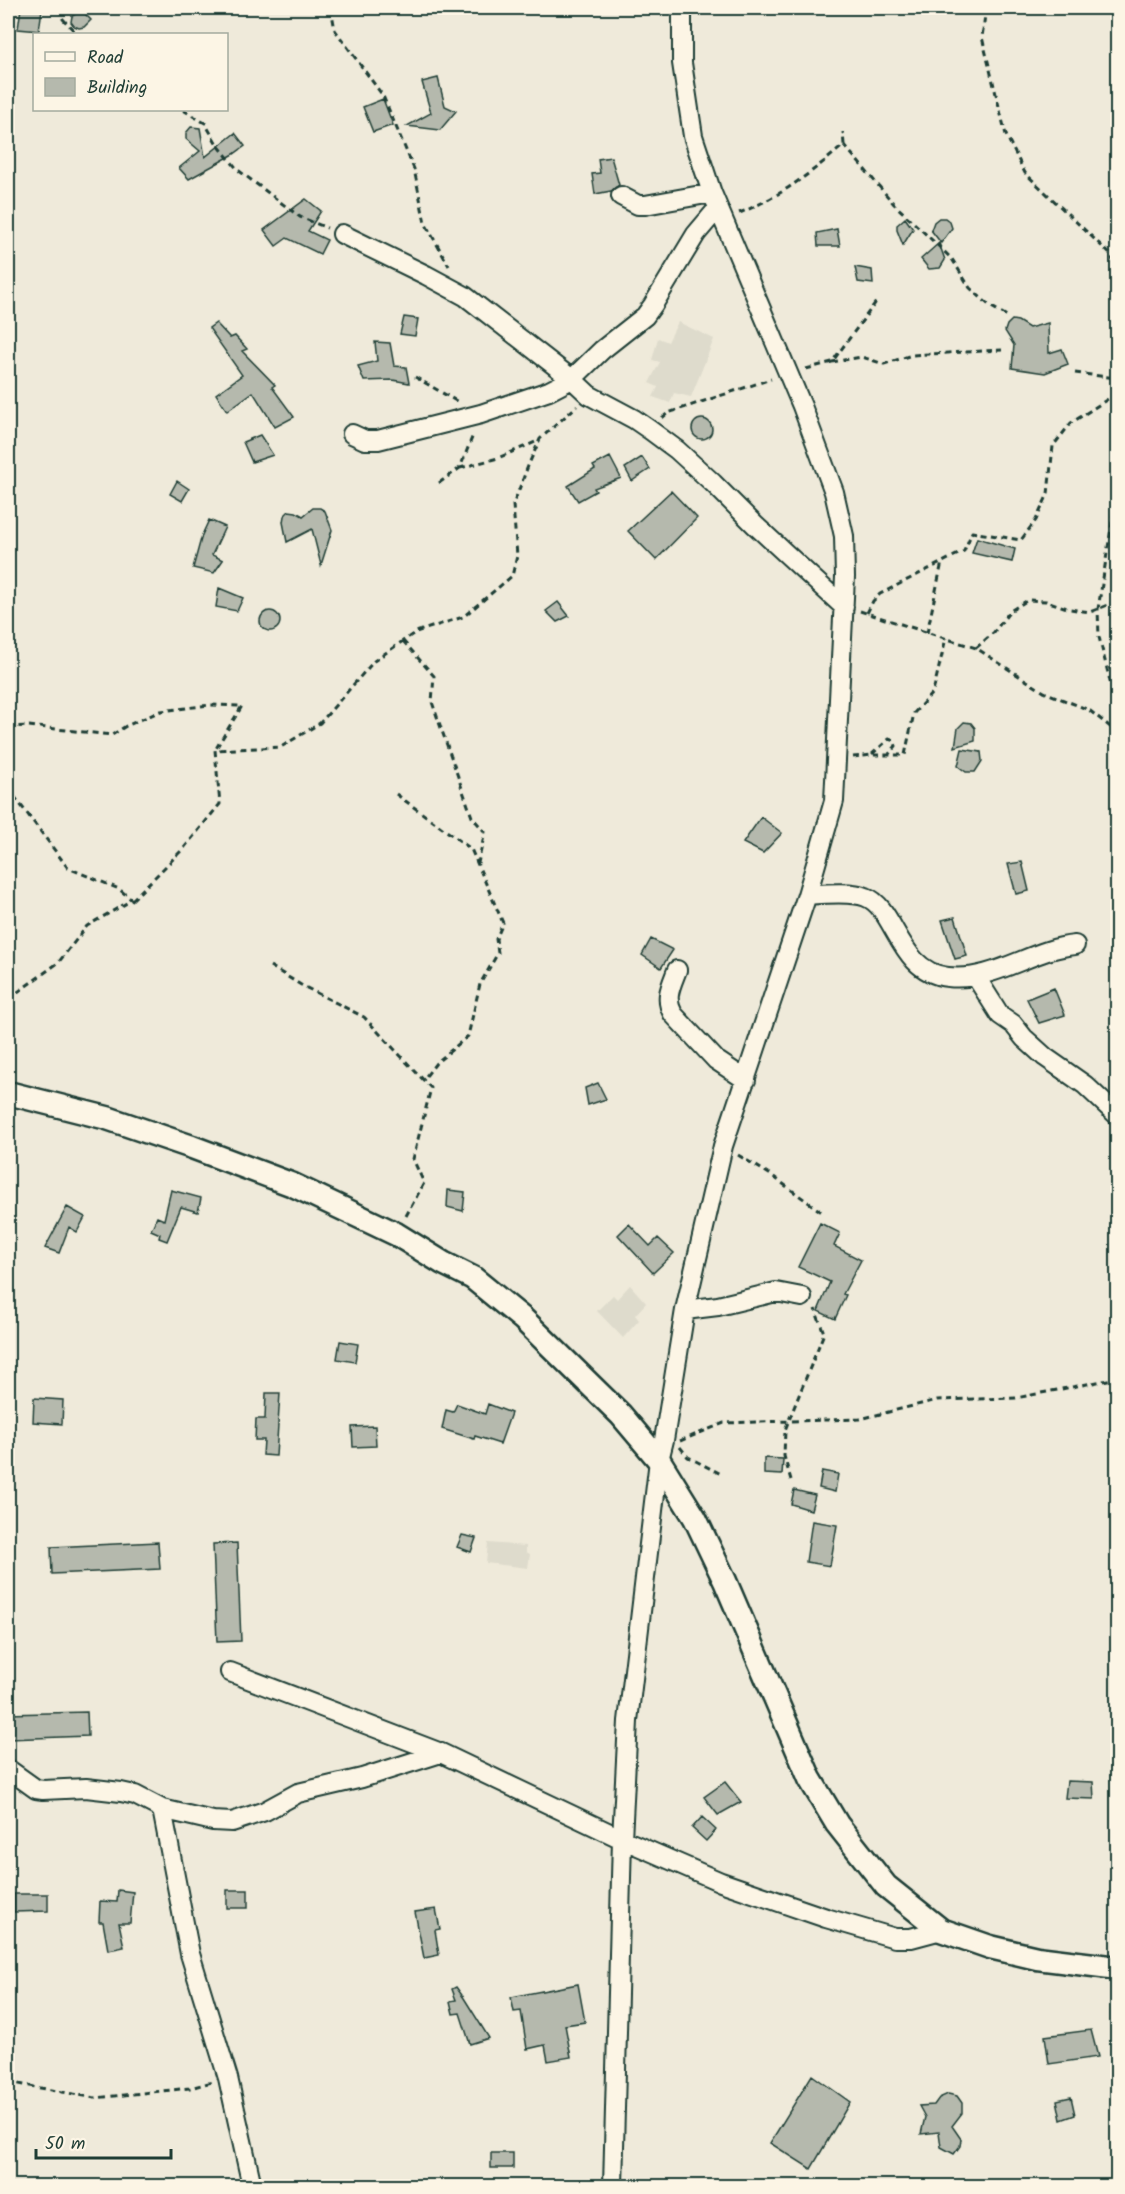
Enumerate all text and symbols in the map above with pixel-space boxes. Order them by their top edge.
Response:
legend [33,33,228,111]
text: Road [87,44,124,73]
text: Building [87,74,147,103]
scale bar [36,2122,171,2160]
text: 50 m [45,2130,85,2159]

